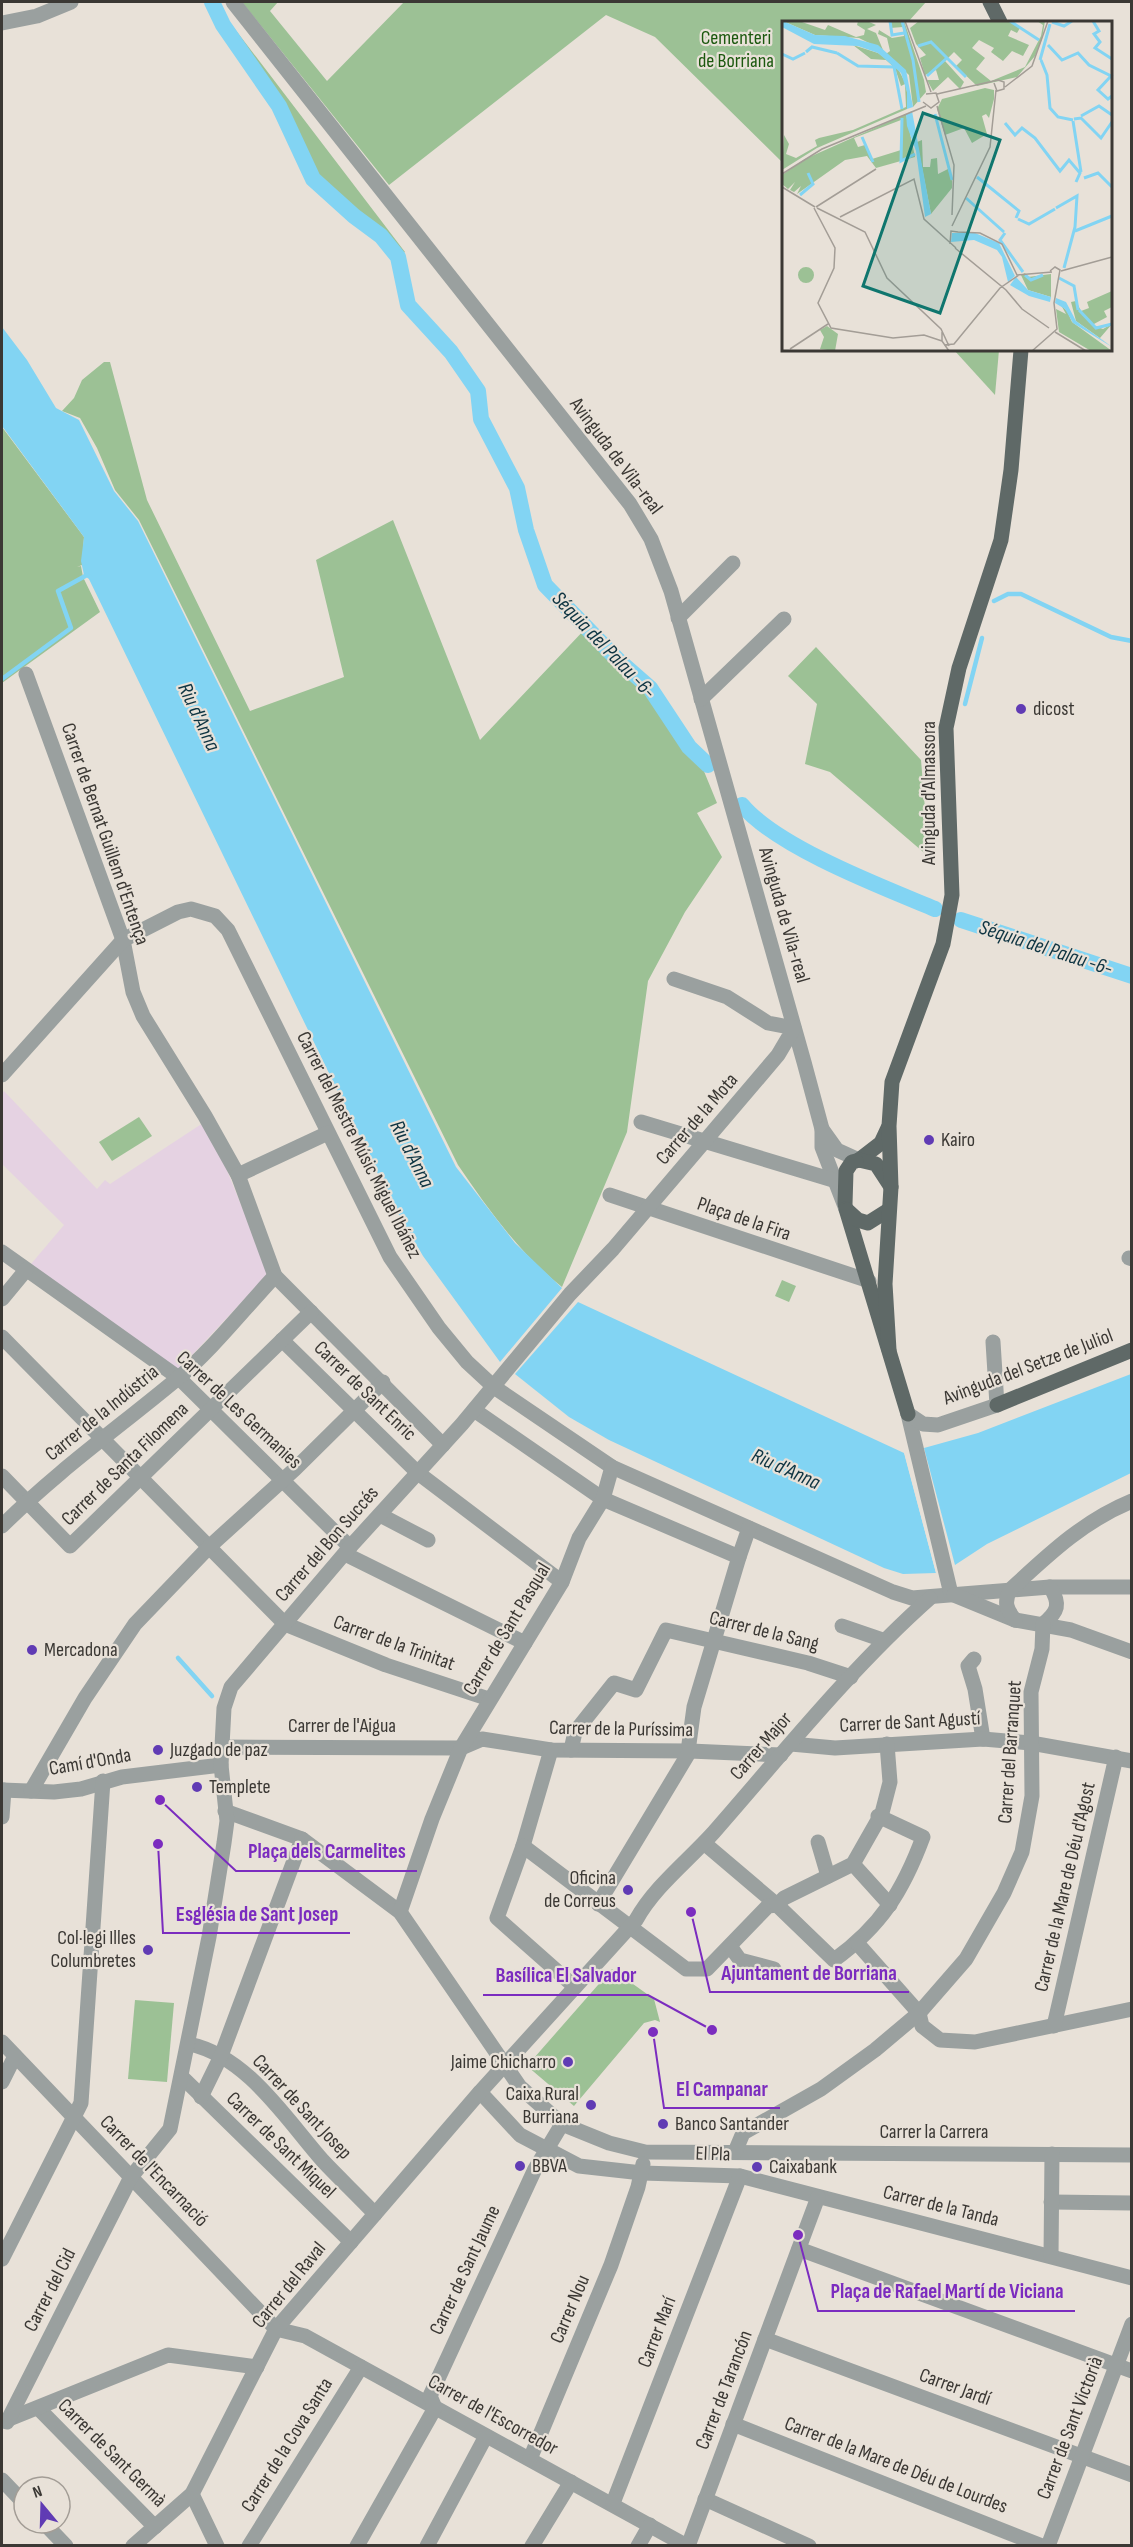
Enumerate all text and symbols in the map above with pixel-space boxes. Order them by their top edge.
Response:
inset map [782,21,1112,351]
park label: Cementeri de Borriana [698,26,774,73]
street label: Avinguda de Vila-real [564,392,668,519]
water label: Séquia del Palau -6- [547,586,661,704]
water label: Riu d'Anna [172,679,226,755]
place label: dicost [1033,697,1075,721]
marker: dicost [1014,702,1028,716]
street label: Carrer de Bernat Guillem d'Entença [56,720,154,948]
street label: Avinguda d'Almassora [917,721,941,866]
street label: Avinguda de Vila-real [753,844,815,986]
water label: Séquia del Palau -6- [976,915,1116,981]
street label: Carrer del Mestre Músic Miguel Ibáñez [291,1028,427,1262]
street label: Carrer de la Mota [651,1068,743,1170]
water label: Riu d'Anna [384,1116,440,1192]
place label: Kairo [941,1128,975,1152]
marker: Kairo [922,1133,936,1147]
street label: Plaça de la Fira [694,1192,794,1246]
street label: Avinguda del Setze de Juliol [939,1324,1116,1411]
street label: Carrer de Sant Enric [309,1336,421,1446]
street label: Carrer de Les Germanies [172,1346,306,1474]
street label: Carrer de la Indústria [40,1360,164,1466]
street label: Carrer de Santa Filomena [56,1397,194,1531]
water label: Riu d'Anna [748,1443,825,1495]
street label: Carrer del Bon Succés [270,1481,384,1607]
street label: Carrer de Sant Pasqual [458,1558,556,1700]
street label: Carrer de la Sang [707,1606,821,1656]
street label: Carrer de la Trinitat [330,1610,458,1676]
place label: Mercadona [44,1638,118,1662]
marker: Mercadona [25,1643,39,1657]
street label: Carrer del Barranquet [993,1680,1027,1824]
street label: Carrer de Sant Agustí [839,1706,981,1738]
street label: Carrer Major [725,1707,797,1785]
street label: Carrer de l'Aigua [288,1714,396,1738]
street label: Carrer de la Puríssima [549,1716,693,1742]
place label: Juzgado de paz [169,1738,268,1762]
street label: Camí d'Onda [47,1743,133,1781]
marker: Juzgado de paz [151,1743,165,1757]
place label: Templete [209,1775,271,1799]
marker: Templete [190,1780,204,1794]
street label: Carrer de la Mare de Déu d'Agost [1029,1780,1101,1994]
callout: Plaça dels Carmelites [236,1832,417,1871]
text: Plaça dels Carmelites [248,1839,406,1864]
place label: Oficina de Correus [544,1866,616,1913]
marker: Oficina de Correus [621,1883,635,1897]
callout: Església de Sant Josep [163,1894,350,1933]
text: Església de Sant Josep [176,1902,338,1927]
place label: Col·legi Illes Columbretes [50,1926,136,1973]
marker: Col·legi Illes Columbretes [141,1943,155,1957]
callout: Ajuntament de Borriana [710,1953,909,1992]
callout: Basílica El Salvador [483,1956,648,1995]
text: Ajuntament de Borriana [720,1961,897,1986]
text: Basílica El Salvador [495,1963,637,1988]
street label: Carrer de Sant Josep [247,2049,357,2165]
place label: Jaime Chicharro [450,2050,556,2074]
marker: Jaime Chicharro [561,2055,575,2069]
callout: El Campanar [664,2069,780,2108]
text: El Campanar [676,2077,768,2102]
place label: Caixa Rural Burriana [506,2082,579,2129]
street label: Carrer de Sant Miquel [221,2087,341,2203]
marker: Caixa Rural Burriana [584,2098,598,2112]
street label: Carrer de l'Encarnació [95,2110,213,2232]
place label: Banco Santander [675,2112,789,2136]
marker: Banco Santander [656,2117,670,2131]
street label: Carrer la Carrera [879,2120,989,2144]
street label: El Pla [695,2141,731,2167]
place label: BBVA [532,2154,567,2178]
place label: Caixabank [769,2155,837,2179]
marker: BBVA [513,2159,527,2173]
marker: Caixabank [750,2160,764,2174]
street label: Carrer de la Tanda [881,2180,1001,2232]
street label: Carrer de Sant Jaume [425,2201,505,2339]
street label: Carrer del Raval [247,2237,331,2333]
street label: Carrer del Cid [19,2244,81,2336]
street label: Carrer Nou [545,2271,595,2347]
callout: Plaça de Rafael Martí de Viciana [818,2272,1075,2311]
text: Plaça de Rafael Martí de Viciana [830,2279,1064,2304]
street label: Carrer Marí [632,2293,682,2371]
street label: Carrer de Tarancón [690,2327,758,2453]
street label: Carrer de Sant Victorià [1032,2353,1108,2503]
street label: Carrer Jardí [916,2363,994,2411]
street label: Carrer de l'Escorredor [424,2369,562,2461]
street label: Carrer de la Cova Santa [236,2373,338,2517]
street label: Carrer de Sant Germà [53,2394,171,2512]
street label: Carrer de la Mare de Déu de Lourdes [781,2411,1011,2519]
north arrow [12,2475,72,2535]
text: N [30,2482,45,2503]

